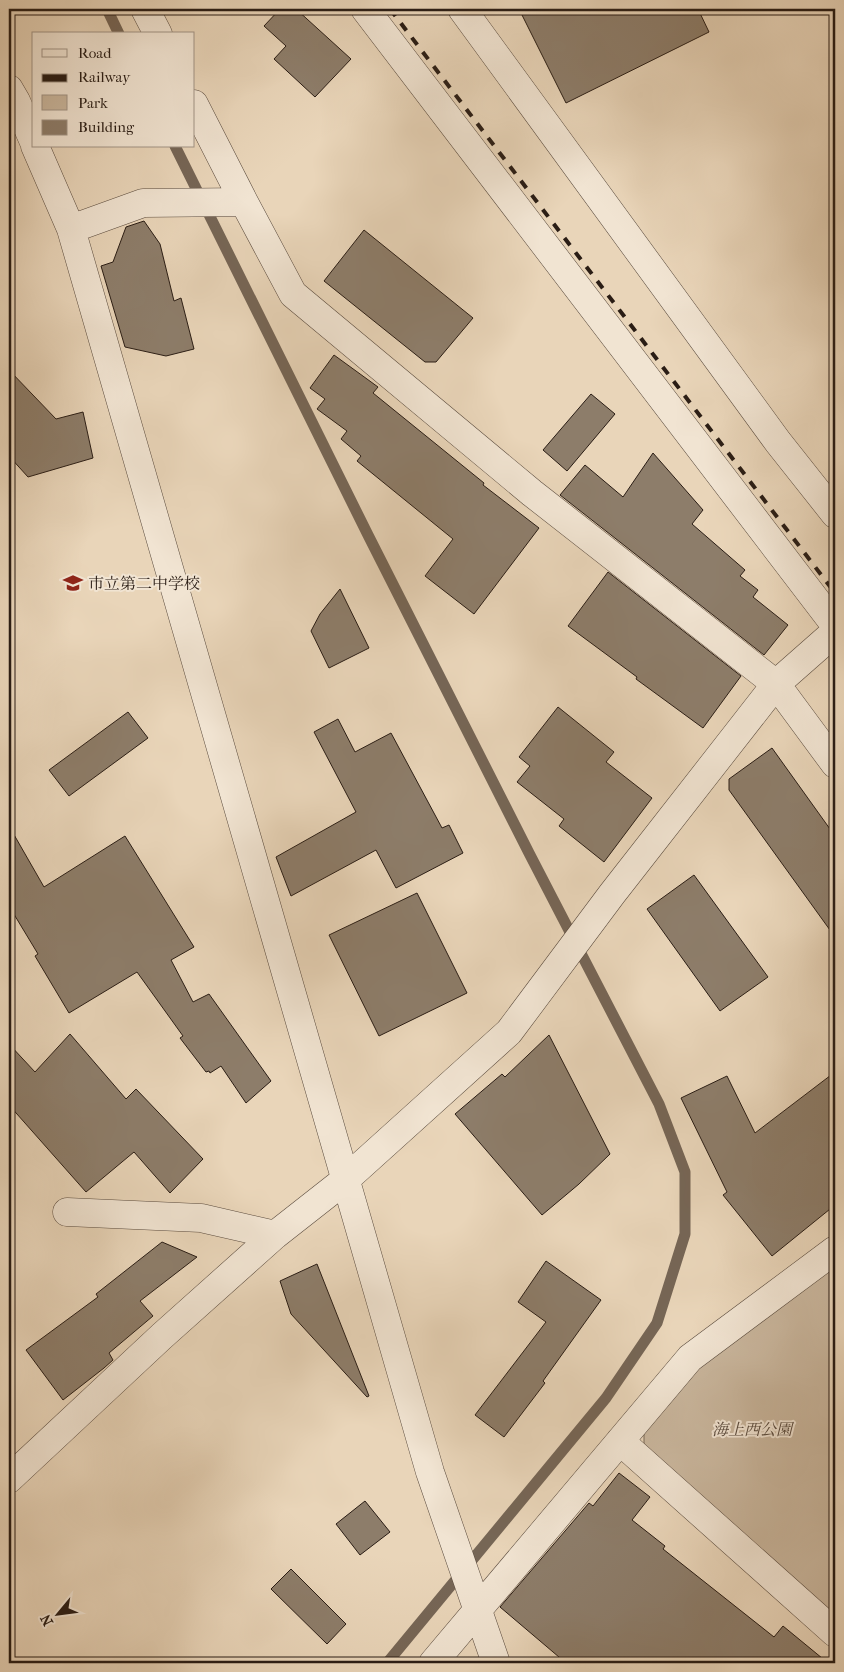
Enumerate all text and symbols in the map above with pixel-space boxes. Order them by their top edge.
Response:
legend [32,32,195,148]
text: Road [78,44,112,62]
text: Railway [78,68,131,86]
text: Park [78,94,108,112]
text: Building [78,118,135,136]
school or university icon: 市立第二中学校 [62,572,84,594]
place label: 市立第二中学校 [88,574,200,593]
park label: 海上西公園 [712,1420,795,1439]
north arrow [32,1590,82,1640]
text: N [37,1611,57,1629]

